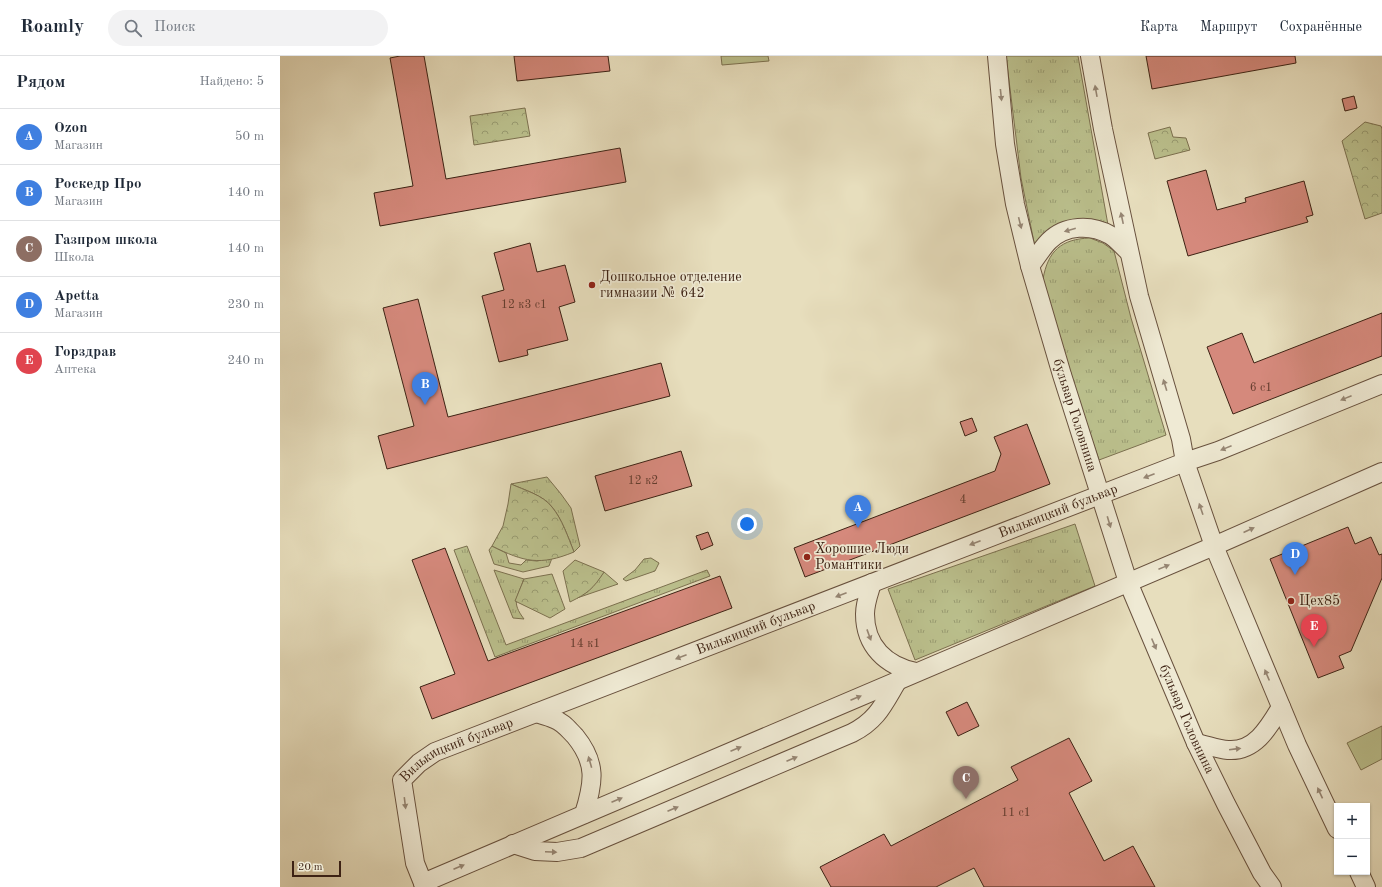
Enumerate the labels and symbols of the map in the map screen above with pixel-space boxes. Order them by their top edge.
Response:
one-way arrow [1093,85,1099,97]
one-way arrow [997,89,1004,101]
one-way arrow [1118,212,1124,224]
one-way arrow [1017,217,1023,229]
one-way arrow [1063,227,1075,233]
place label: Дошкольное отделение гимназии № 642 [600,270,742,300]
marker: Дошкольное отделение гимназии № 642 [587,280,597,290]
house number: 12 к3 с1 [501,299,547,311]
street label: бульвар Головнина [1051,357,1099,474]
pin: B [412,372,438,405]
one-way arrow [1162,378,1168,390]
house number: 6 с1 [1250,382,1272,394]
one-way arrow [1339,396,1351,402]
one-way arrow [1219,445,1231,451]
one-way arrow [1143,473,1154,479]
house number: 12 к2 [628,475,658,487]
street label: Вилькицкий бульвар [997,482,1120,540]
house number: 4 [960,494,967,506]
pin: A [845,495,871,528]
one-way arrow [1198,503,1204,515]
your location [737,514,757,534]
one-way arrow [1106,516,1112,528]
one-way arrow [1244,527,1256,533]
one-way arrow [969,541,981,547]
place label: Хорошие Люди Романтики [815,542,909,572]
pin: D [1282,542,1308,575]
marker: Хорошие Люди Романтики [802,552,812,562]
one-way arrow [1158,564,1169,570]
one-way arrow [835,592,847,598]
place label: Цех85 [1299,594,1340,608]
marker: Цех85 [1286,596,1296,606]
street label: Вилькицкий бульвар [694,599,817,657]
pin: E [1301,614,1327,647]
one-way arrow [866,629,872,641]
house number: 14 к1 [570,638,600,650]
one-way arrow [1152,638,1158,650]
one-way arrow [674,654,686,660]
street label: бульвар Головнина [1157,662,1217,776]
one-way arrow [1264,668,1270,680]
one-way arrow [850,694,862,700]
street label: Вилькицкий бульвар [397,715,515,785]
one-way arrow [731,745,743,751]
one-way arrow [1229,746,1241,752]
one-way arrow [787,755,799,761]
one-way arrow [586,756,592,768]
pin: C [953,766,979,799]
one-way arrow [1317,788,1323,799]
one-way arrow [402,797,408,810]
one-way arrow [611,797,622,803]
one-way arrow [667,806,679,812]
house number: 11 с1 [1001,807,1031,819]
one-way arrow [545,849,558,855]
scale bar [292,859,341,878]
one-way arrow [453,864,465,870]

